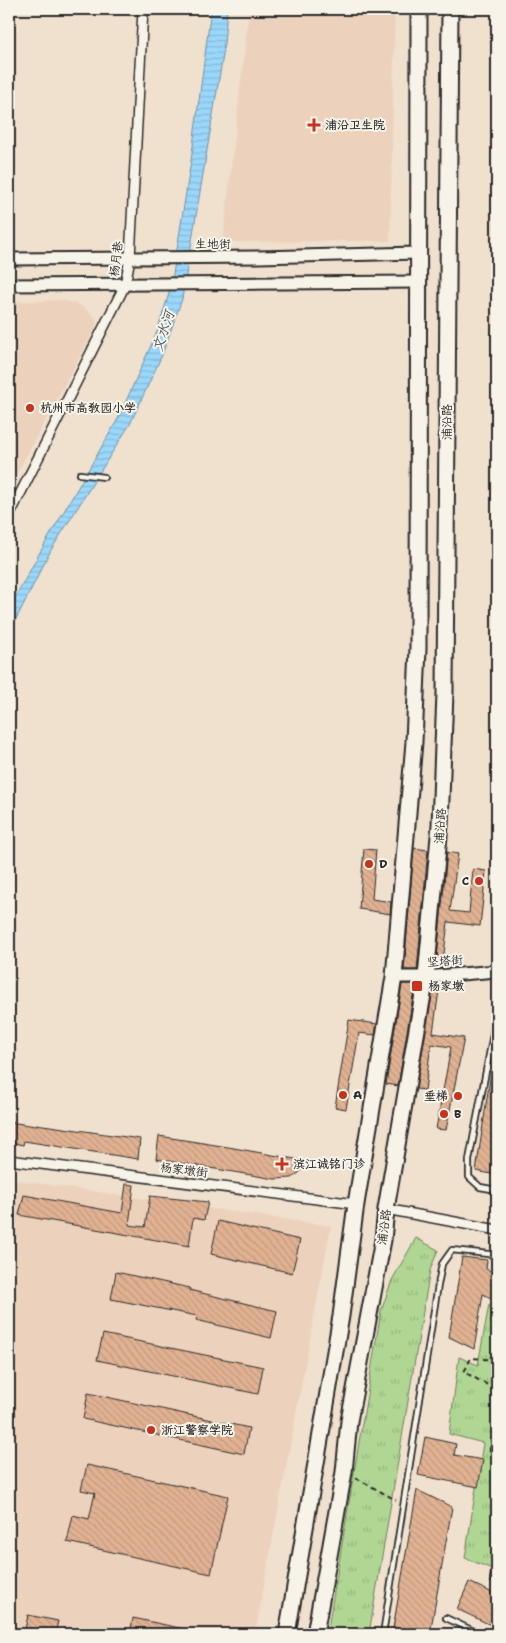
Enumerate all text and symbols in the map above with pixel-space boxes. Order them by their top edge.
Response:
place label: 浦沿卫生院 [325,117,385,133]
marker: 浦沿卫生院 [307,118,321,132]
street label: 生地街 [195,236,231,252]
street label: 杨月巷 [106,240,126,278]
water label: 文水河 [148,306,179,354]
place label: 杭州市高教园小学 [40,400,136,416]
marker: 杭州市高教园小学 [24,402,36,414]
street label: 浦沿路 [439,404,455,440]
street label: 浦沿路 [431,807,449,845]
place label: D [379,856,387,872]
marker: D [363,858,375,870]
place label: C [462,873,469,889]
marker: C [473,875,485,887]
street label: 坚塔街 [426,952,464,970]
place label: 杨家墩 [428,978,464,994]
marker: 杨家墩 [410,979,424,993]
place label: A [353,1087,362,1103]
place label: 垂梯 [424,1088,448,1104]
marker: A [337,1089,349,1101]
marker: 垂梯 [452,1090,464,1102]
place label: B [454,1106,462,1122]
marker: B [438,1108,450,1120]
place label: 滨江诚铭门诊 [293,1156,365,1172]
marker: 滨江诚铭门诊 [275,1157,289,1171]
street label: 杨家墩街 [159,1159,209,1181]
street label: 浦沿路 [374,1208,394,1246]
place label: 浙江警察学院 [161,1422,233,1438]
marker: 浙江警察学院 [145,1424,157,1436]

